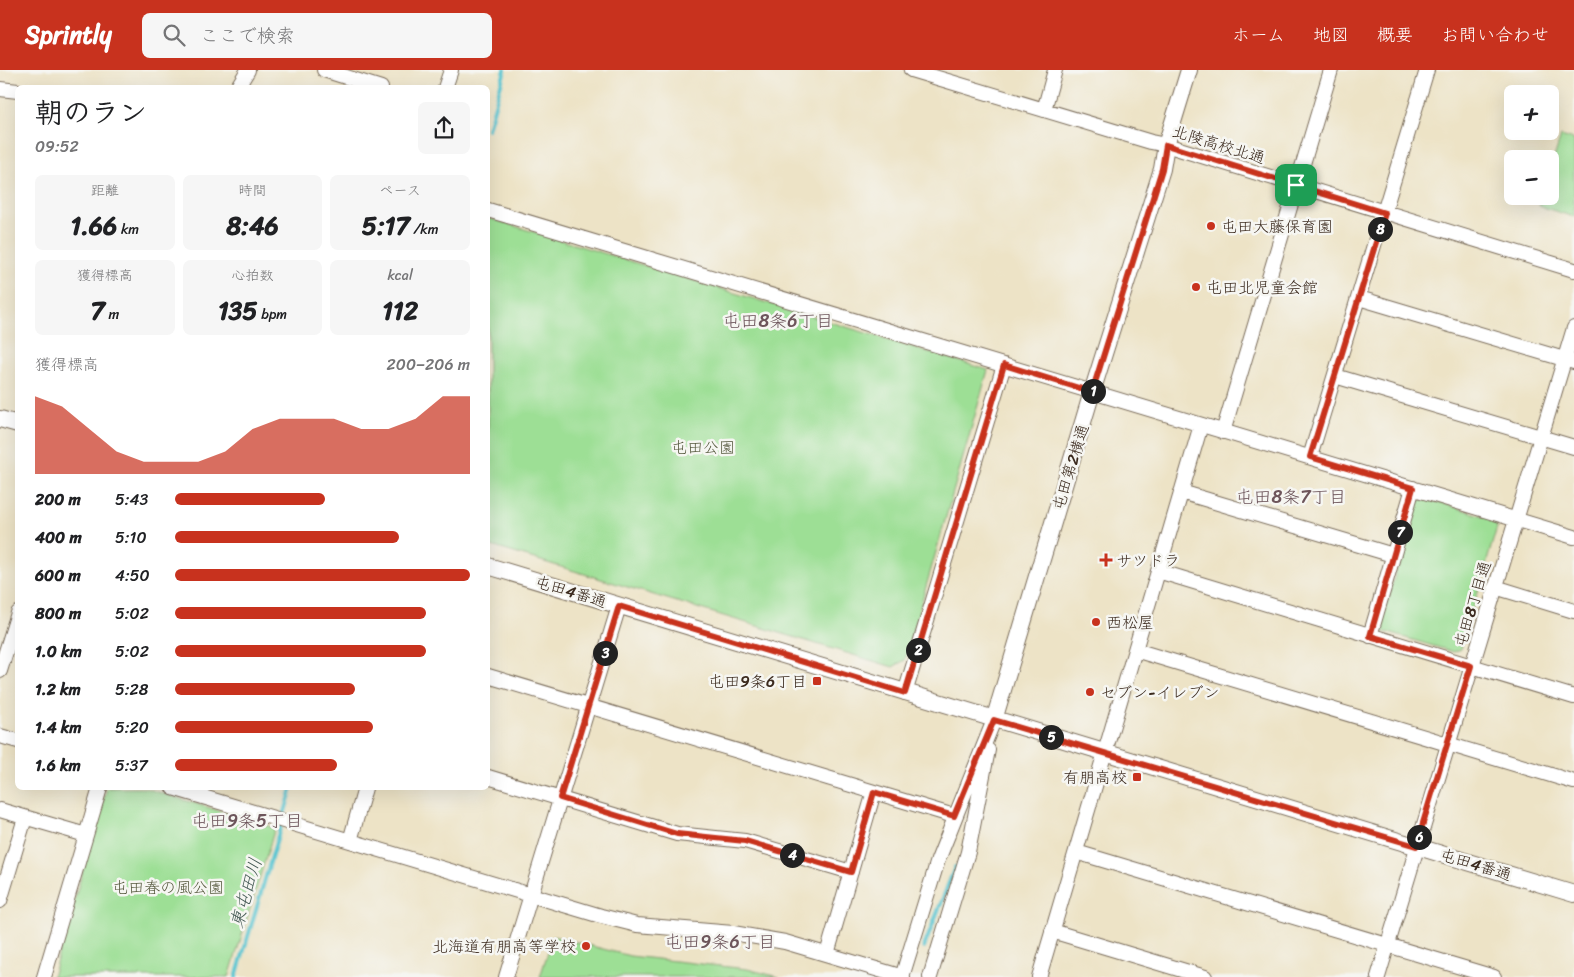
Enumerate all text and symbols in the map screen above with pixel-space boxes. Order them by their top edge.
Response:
search box [142,13,492,58]
text: Sprintly [25,14,112,56]
text: ここで検索 [200,19,295,52]
text: ホーム [1232,19,1285,51]
text: 地図 [1313,19,1349,51]
text: 概要 [1377,19,1413,51]
text: お問い合わせ [1441,19,1549,51]
icon: search [160,21,188,49]
map controls [1504,85,1559,205]
button: + [1504,85,1559,140]
text: 朝のラン [35,88,147,137]
button: share [418,102,470,154]
street label: 北陵高校北通 [1169,117,1269,172]
text: 09:52 [35,132,79,161]
button: − [1504,150,1559,205]
pin [1275,164,1317,206]
icon: arrive [1282,171,1310,199]
text: 距離 [91,178,119,203]
text: 時間 [238,178,266,203]
text: ペース [380,178,421,203]
text: 1.66 [71,203,117,248]
text: 8:46 [226,203,279,248]
text: 5:17 [362,203,410,248]
place label: 屯田大藤保育園 [1221,212,1333,241]
pin: 8 [1368,216,1392,242]
text: km [117,217,139,242]
text: /km [410,217,438,242]
text: 8 [1376,217,1385,242]
marker: 屯田大藤保育園 [1205,220,1217,232]
text: 獲得標高 [77,263,133,288]
text: 心拍数 [231,263,273,288]
text: kcal [387,263,413,288]
place label: 屯田北児童会館 [1206,273,1318,302]
marker: 屯田北児童会館 [1190,281,1202,293]
text: 7 [90,288,105,333]
text: 135 [218,288,258,333]
text: 112 [382,288,418,333]
text: m [105,302,119,327]
text: bpm [258,302,287,327]
district label: 屯田8条6丁目 [722,305,834,337]
text: 獲得標高 [35,350,99,379]
text: 200–206 m [387,350,470,379]
pin: 1 [1080,378,1106,404]
text: 1 [1090,379,1097,404]
street label: 屯田第2横通 [1044,420,1097,514]
park label: 屯田公園 [671,433,735,462]
district label: 屯田8条7丁目 [1235,481,1347,513]
text: 200 m [35,485,81,514]
text: 5:43 [115,485,148,514]
pin: 7 [1388,520,1412,544]
text: 7 [1397,520,1405,545]
text: 400 m [35,523,82,552]
text: 5:10 [115,523,147,552]
place label: サツドラ [1116,546,1180,575]
marker: サツドラ [1100,554,1112,566]
street label: 屯田8丁目通 [1446,557,1499,651]
text: 600 m [35,561,81,590]
text: 4:50 [115,561,150,590]
street label: 屯田4番通 [531,567,610,616]
text: 800 m [35,599,81,628]
text: 5:02 [115,599,149,628]
place label: 西松屋 [1106,608,1154,637]
marker: 西松屋 [1090,616,1102,628]
text: 1.0 km [35,637,82,666]
text: 5:02 [115,637,149,666]
pin: 2 [906,638,930,662]
text: 2 [914,638,923,663]
pin: 3 [592,640,618,666]
text: 3 [602,641,609,666]
place label: 屯田9条6丁目 [708,667,807,696]
text: 1.2 km [35,675,81,704]
text: 5:28 [115,675,149,704]
marker: 屯田9条6丁目 [811,675,823,687]
place label: セブン-イレブン [1100,678,1219,707]
marker: セブン-イレブン [1084,686,1096,698]
text: 1.4 km [35,713,82,742]
text: 5:20 [115,713,149,742]
pin: 5 [1038,724,1064,750]
text: 5 [1047,725,1056,750]
text: 1.6 km [35,751,81,780]
text: 5:37 [115,751,148,780]
place label: 有朋高校 [1063,763,1127,792]
marker: 有朋高校 [1131,771,1143,783]
district label: 屯田9条5丁目 [191,805,303,837]
pin: 6 [1406,824,1432,850]
text: 6 [1416,825,1423,850]
street label: 屯田4番通 [1436,840,1515,889]
pin: 4 [780,842,804,868]
text: 4 [788,843,797,868]
water label: 東屯田川 [221,854,271,932]
park label: 屯田春の風公園 [112,873,224,902]
district label: 屯田9条6丁目 [664,926,776,958]
place label: 北海道有朋高等学校 [432,932,576,961]
marker: 北海道有朋高等学校 [580,940,592,952]

